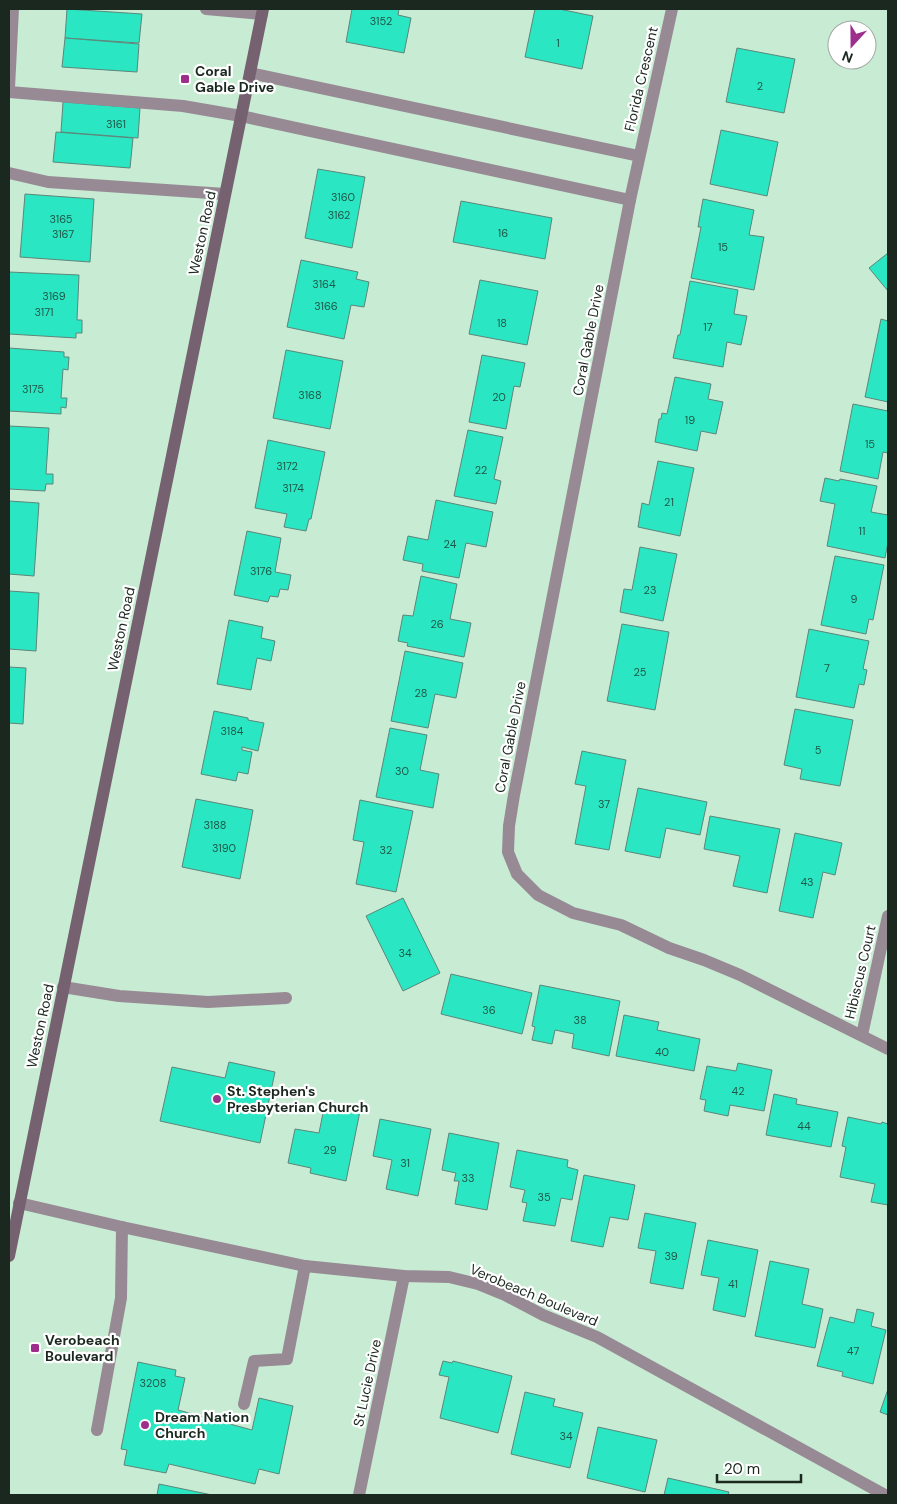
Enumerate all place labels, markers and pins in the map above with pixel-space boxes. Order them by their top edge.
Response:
place label: Coral Gable Drive [195,62,274,96]
marker: Coral Gable Drive [179,73,191,85]
place label: St. Stephen's Presbyterian Church [227,1082,368,1116]
marker: St. Stephen's Presbyterian Church [211,1093,223,1105]
place label: Verobeach Boulevard [45,1331,120,1365]
marker: Verobeach Boulevard [29,1342,41,1354]
place label: Dream Nation Church [155,1408,249,1442]
marker: Dream Nation Church [139,1419,151,1431]

